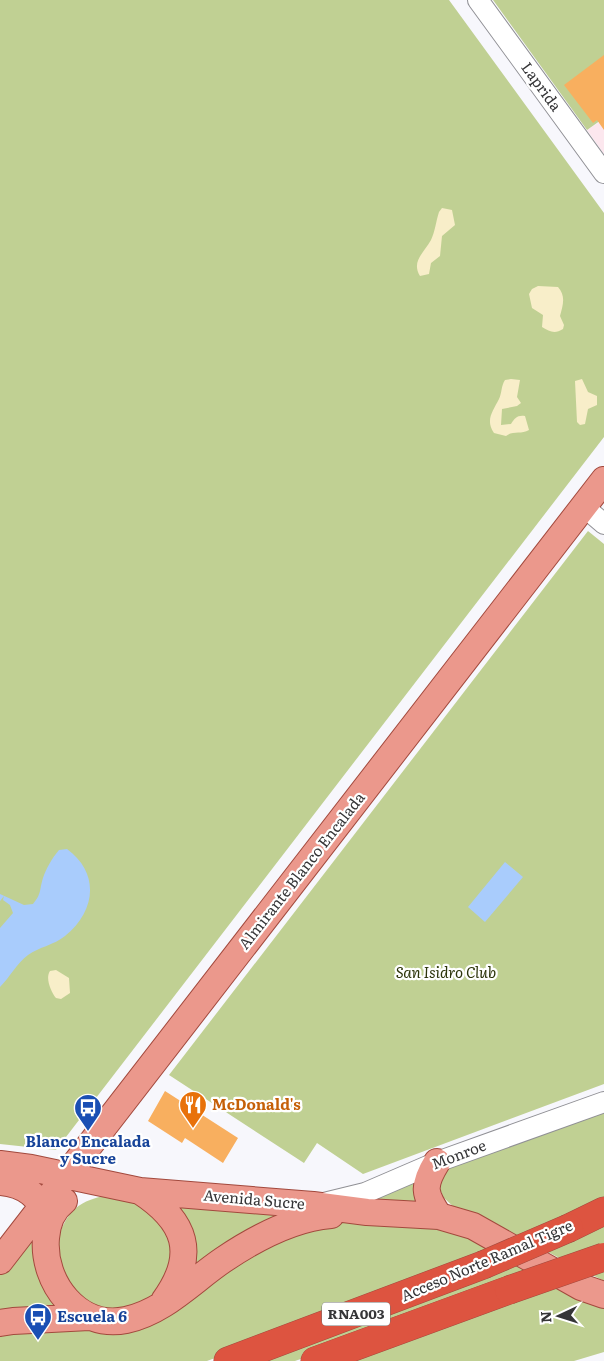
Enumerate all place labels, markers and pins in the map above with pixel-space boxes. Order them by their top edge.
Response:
restaurant icon: McDonald's [178,1090,208,1129]
place label: McDonald's [212,1092,301,1115]
bus stop icon: Blanco Encalada y Sucre [73,1093,103,1132]
place label: Blanco Encalada y Sucre [26,1129,151,1169]
bus stop icon: Escuela 6 [23,1302,53,1341]
place label: Escuela 6 [57,1304,127,1327]

